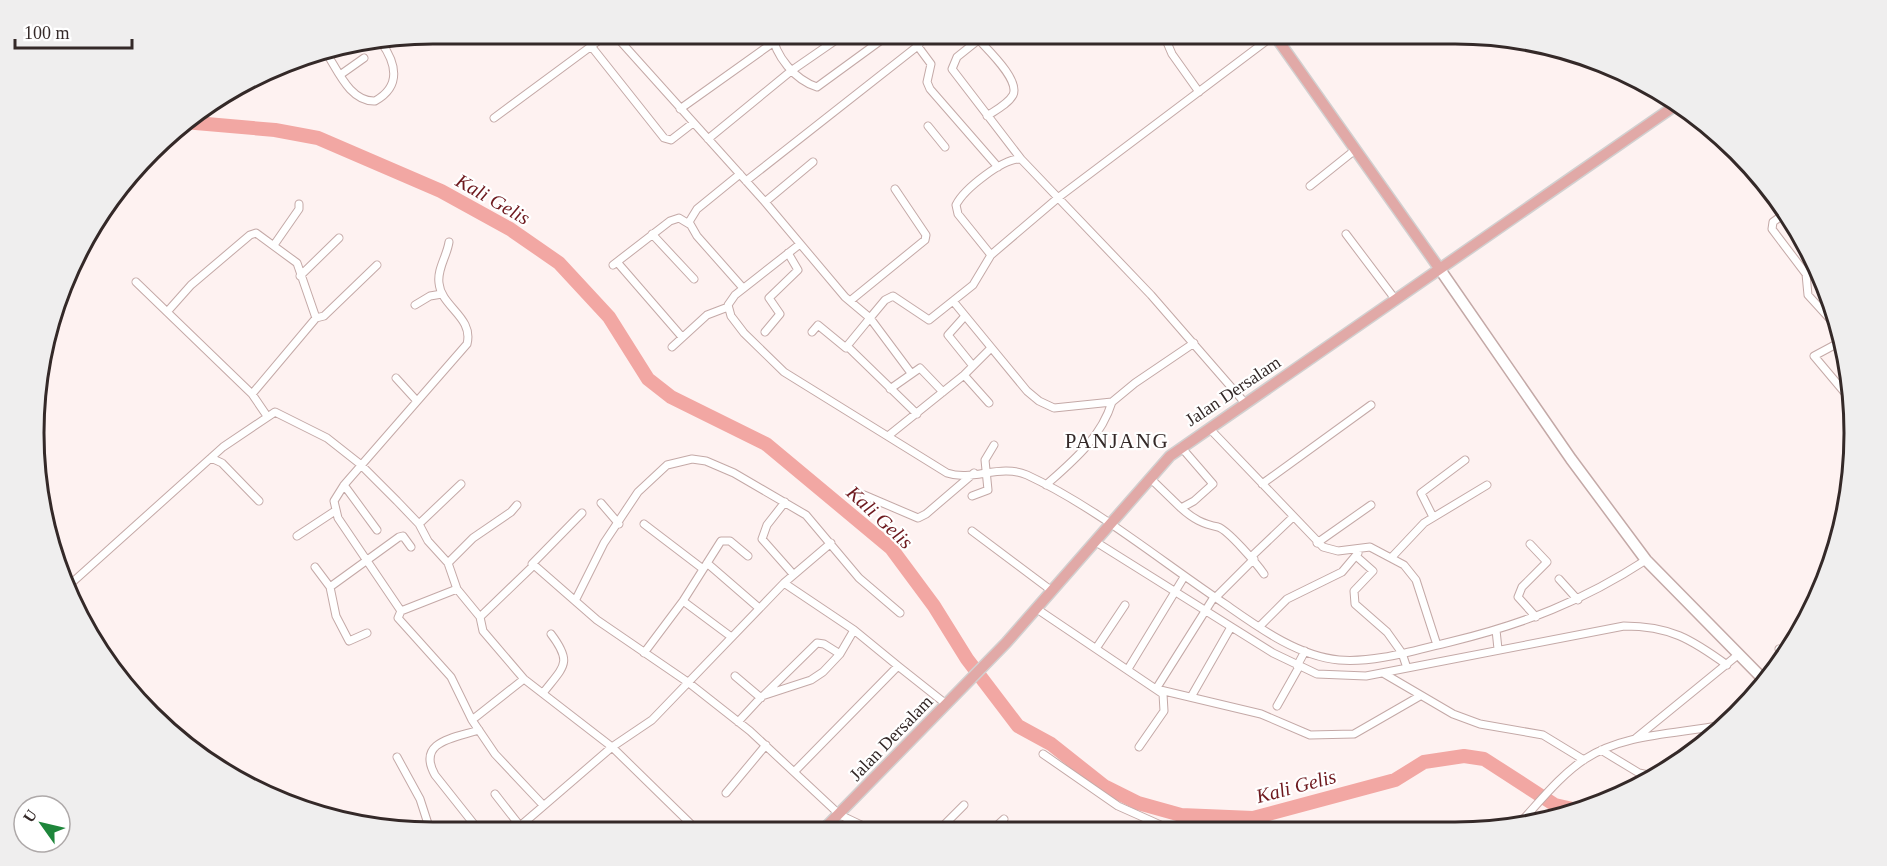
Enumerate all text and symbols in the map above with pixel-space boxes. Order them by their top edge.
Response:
scale bar [15,12,132,50]
text: 100 m [24,23,70,43]
water label: Kali Gelis [451,169,534,229]
street label: Jalan Dersalam [1182,352,1284,430]
district label: PANJANG [1065,429,1169,453]
water label: Kali Gelis [842,480,918,553]
street label: Jalan Dersalam [845,691,937,785]
water label: Kali Gelis [1253,765,1338,807]
north arrow [12,794,72,854]
text: U [20,806,41,825]

